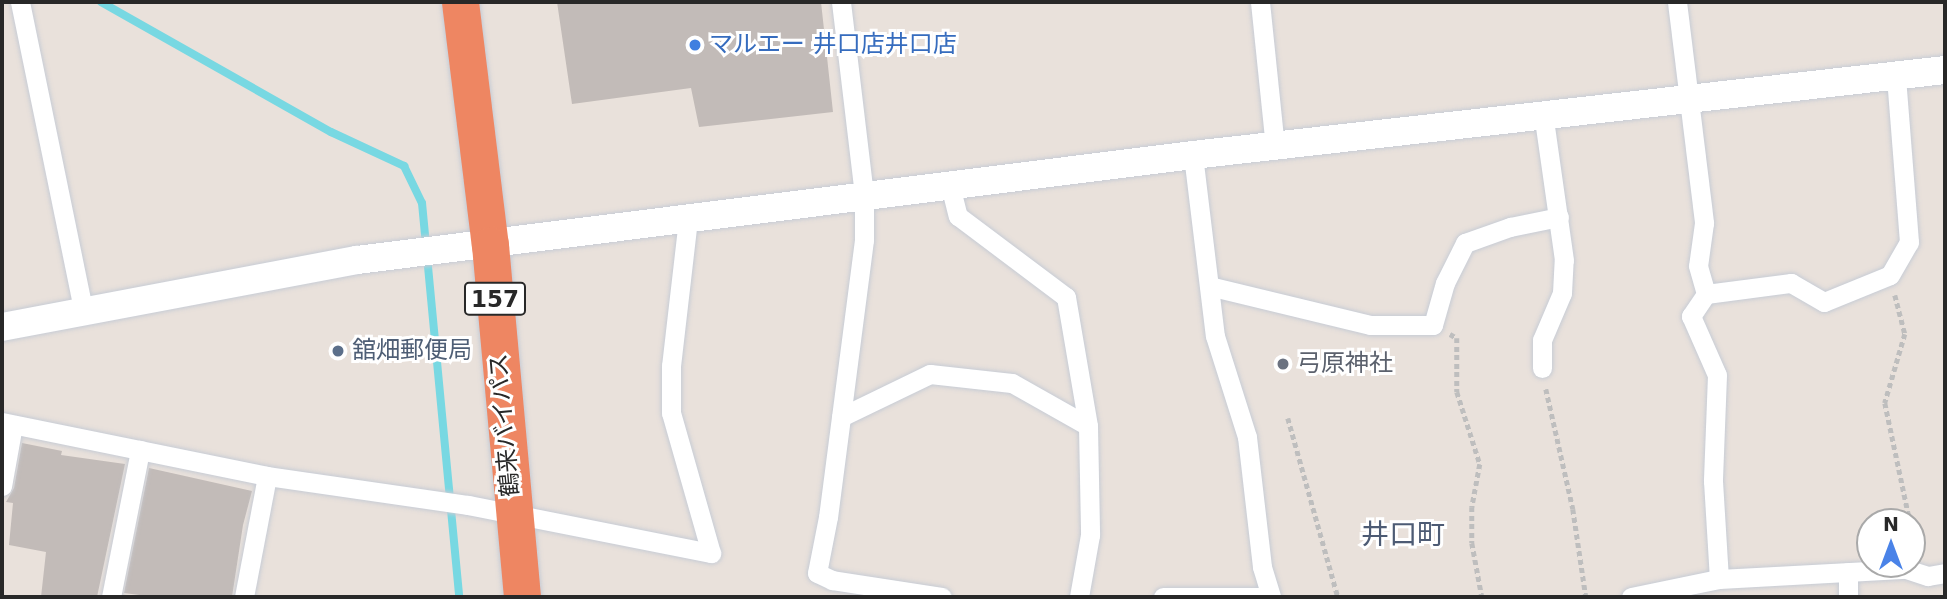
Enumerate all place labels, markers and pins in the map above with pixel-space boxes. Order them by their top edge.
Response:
place label: マルエー 井口店井口店 [709,31,957,59]
marker: マルエー 井口店井口店 [687,37,703,53]
place label: 舘畑郵便局 [352,337,472,365]
marker: 舘畑郵便局 [330,343,346,359]
place label: 弓原神社 [1297,350,1393,378]
marker: 弓原神社 [1275,356,1291,372]

